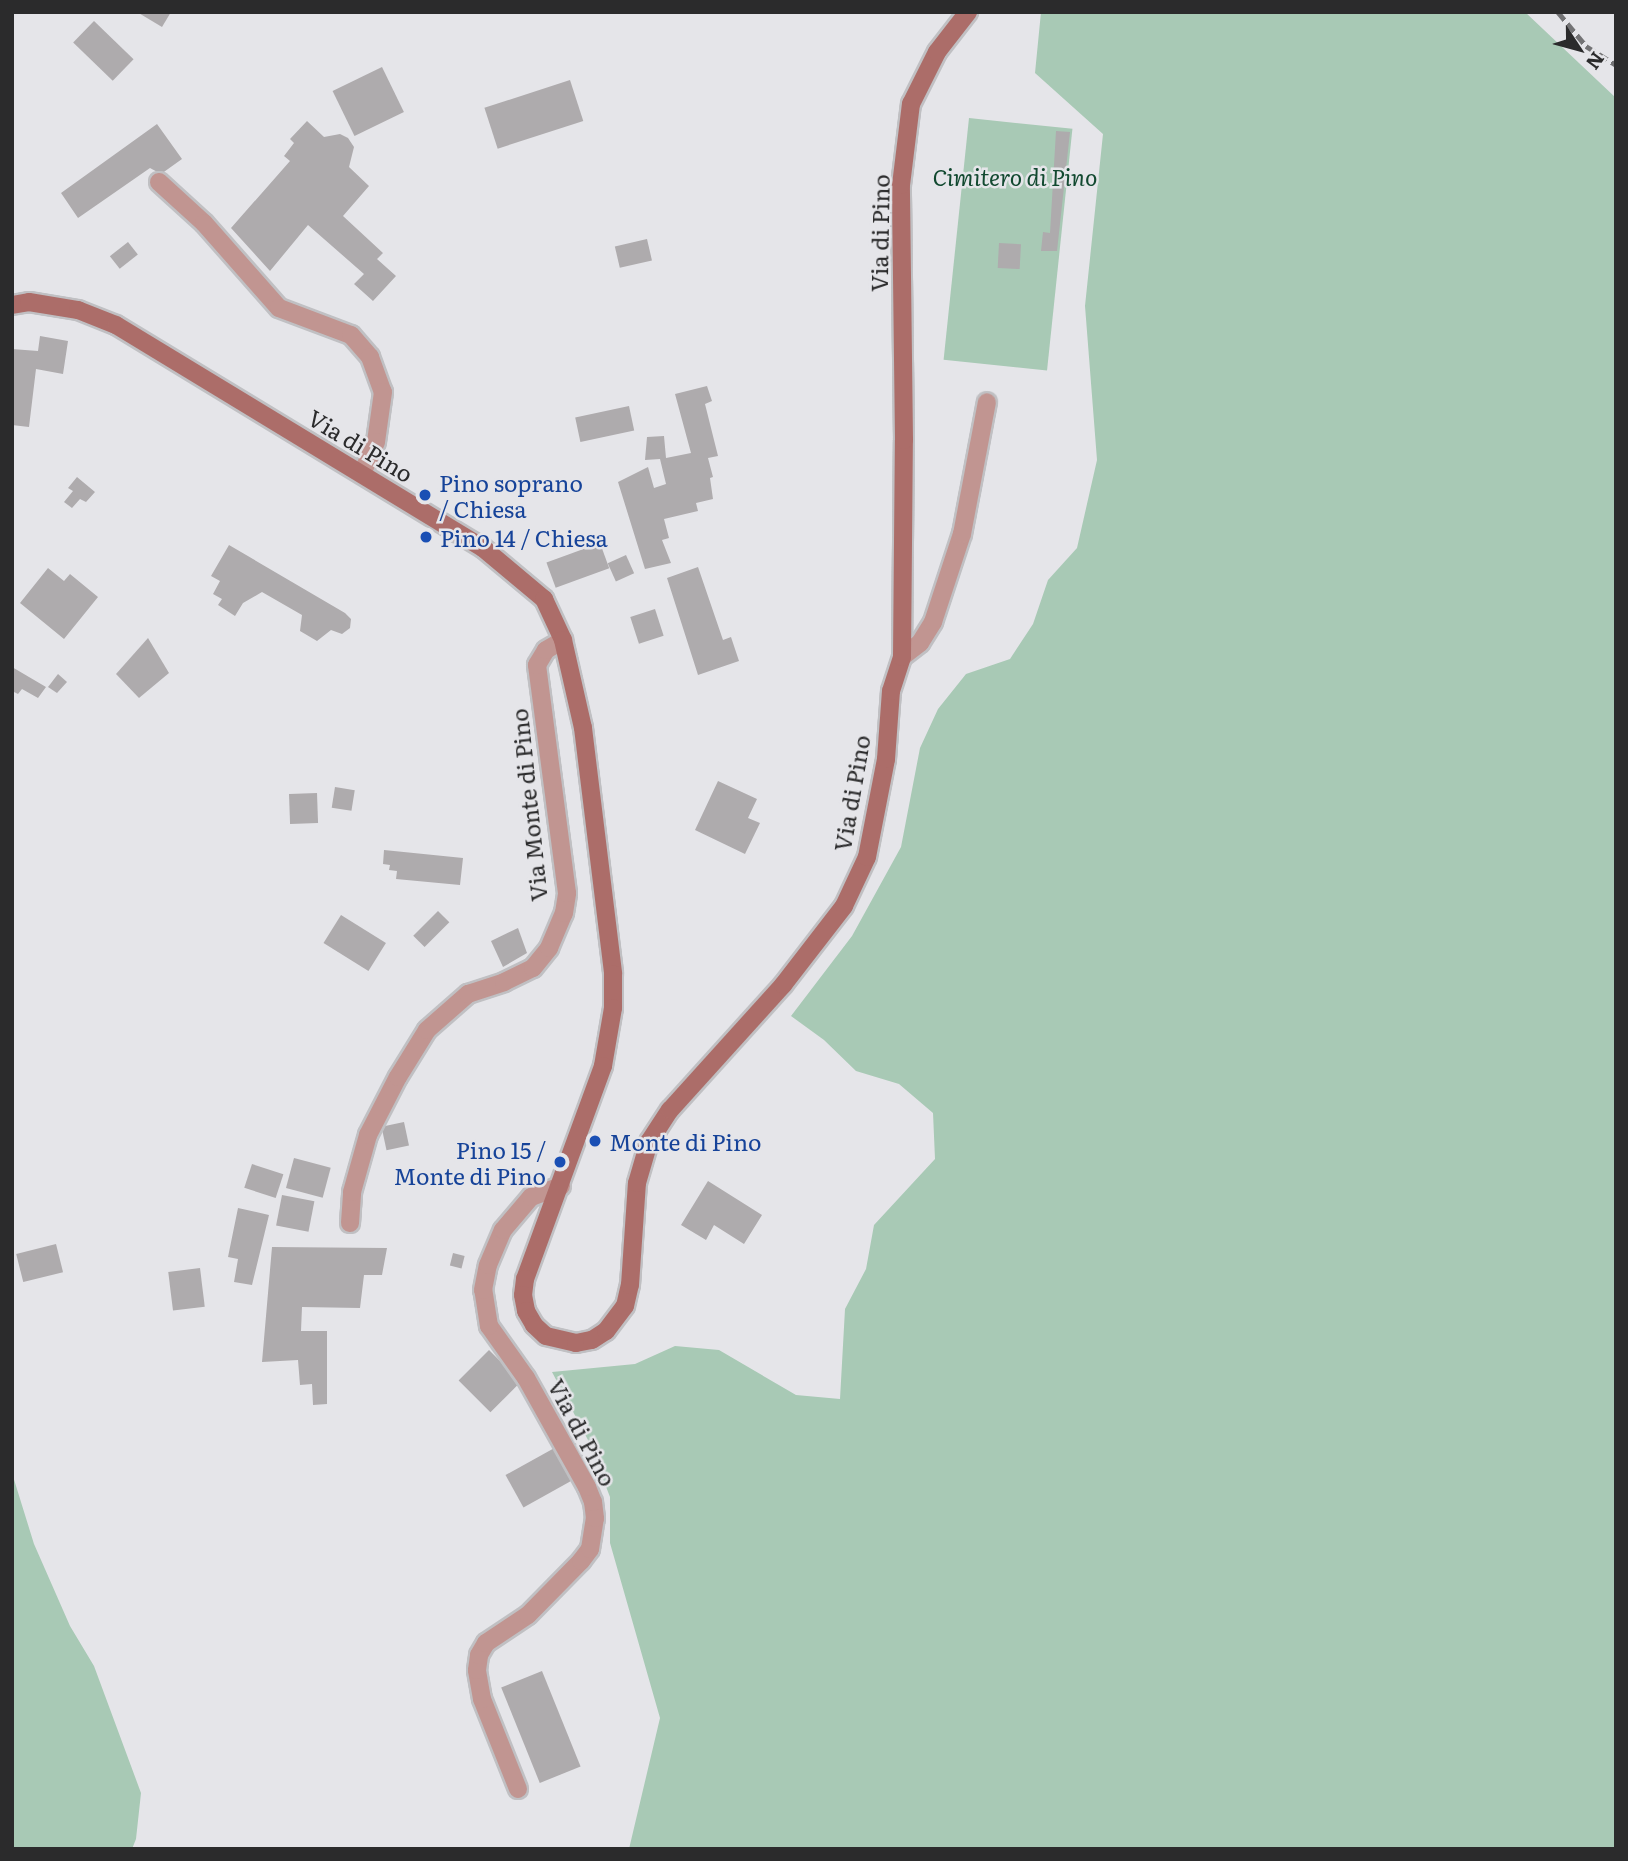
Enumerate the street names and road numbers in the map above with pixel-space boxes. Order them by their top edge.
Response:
street label: Via di Pino [864,174,894,292]
street label: Via di Pino [303,403,419,487]
street label: Via Monte di Pino [504,707,552,903]
street label: Via di Pino [827,733,875,853]
street label: Via di Pino [543,1374,623,1490]

